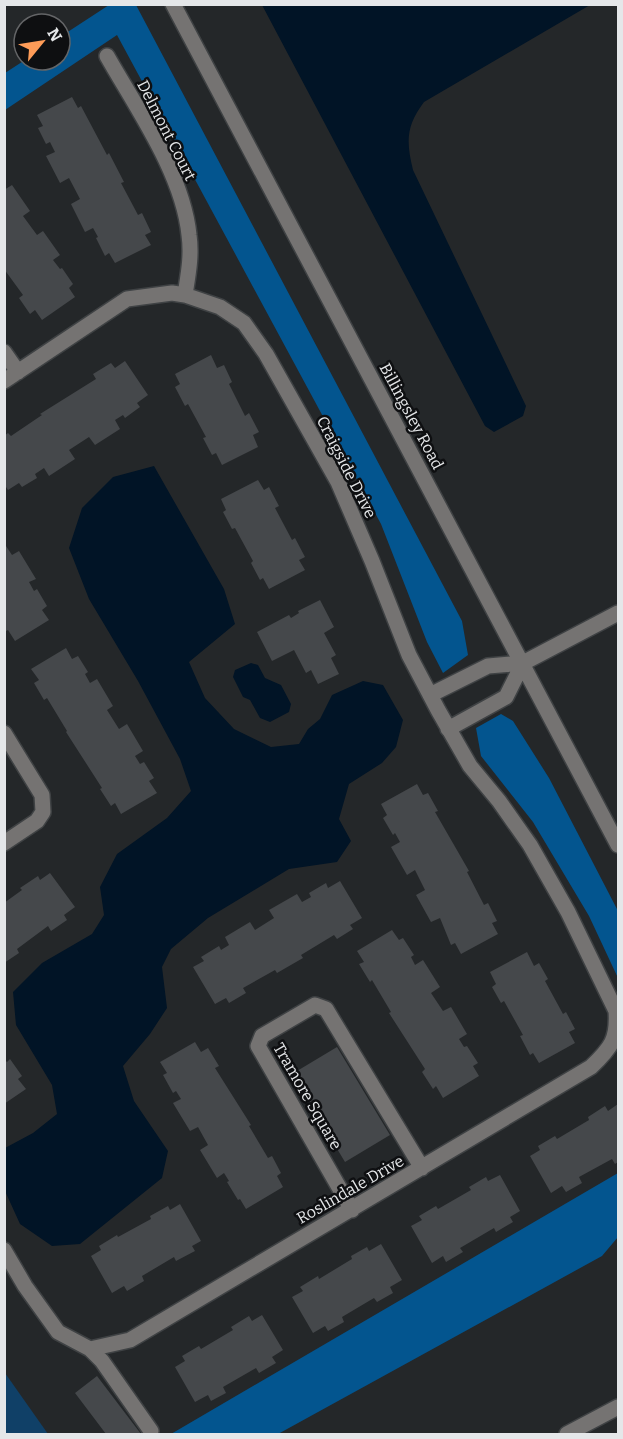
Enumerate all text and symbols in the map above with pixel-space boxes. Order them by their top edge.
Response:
north arrow [12,12,72,72]
text: N [43,25,66,45]
street label: Delmont Court [133,77,200,184]
street label: Billingsley Road [376,360,448,473]
street label: Craigside Drive [313,413,380,521]
street label: Tramore Square [269,1039,346,1153]
street label: Roslindale Drive [293,1151,407,1228]

